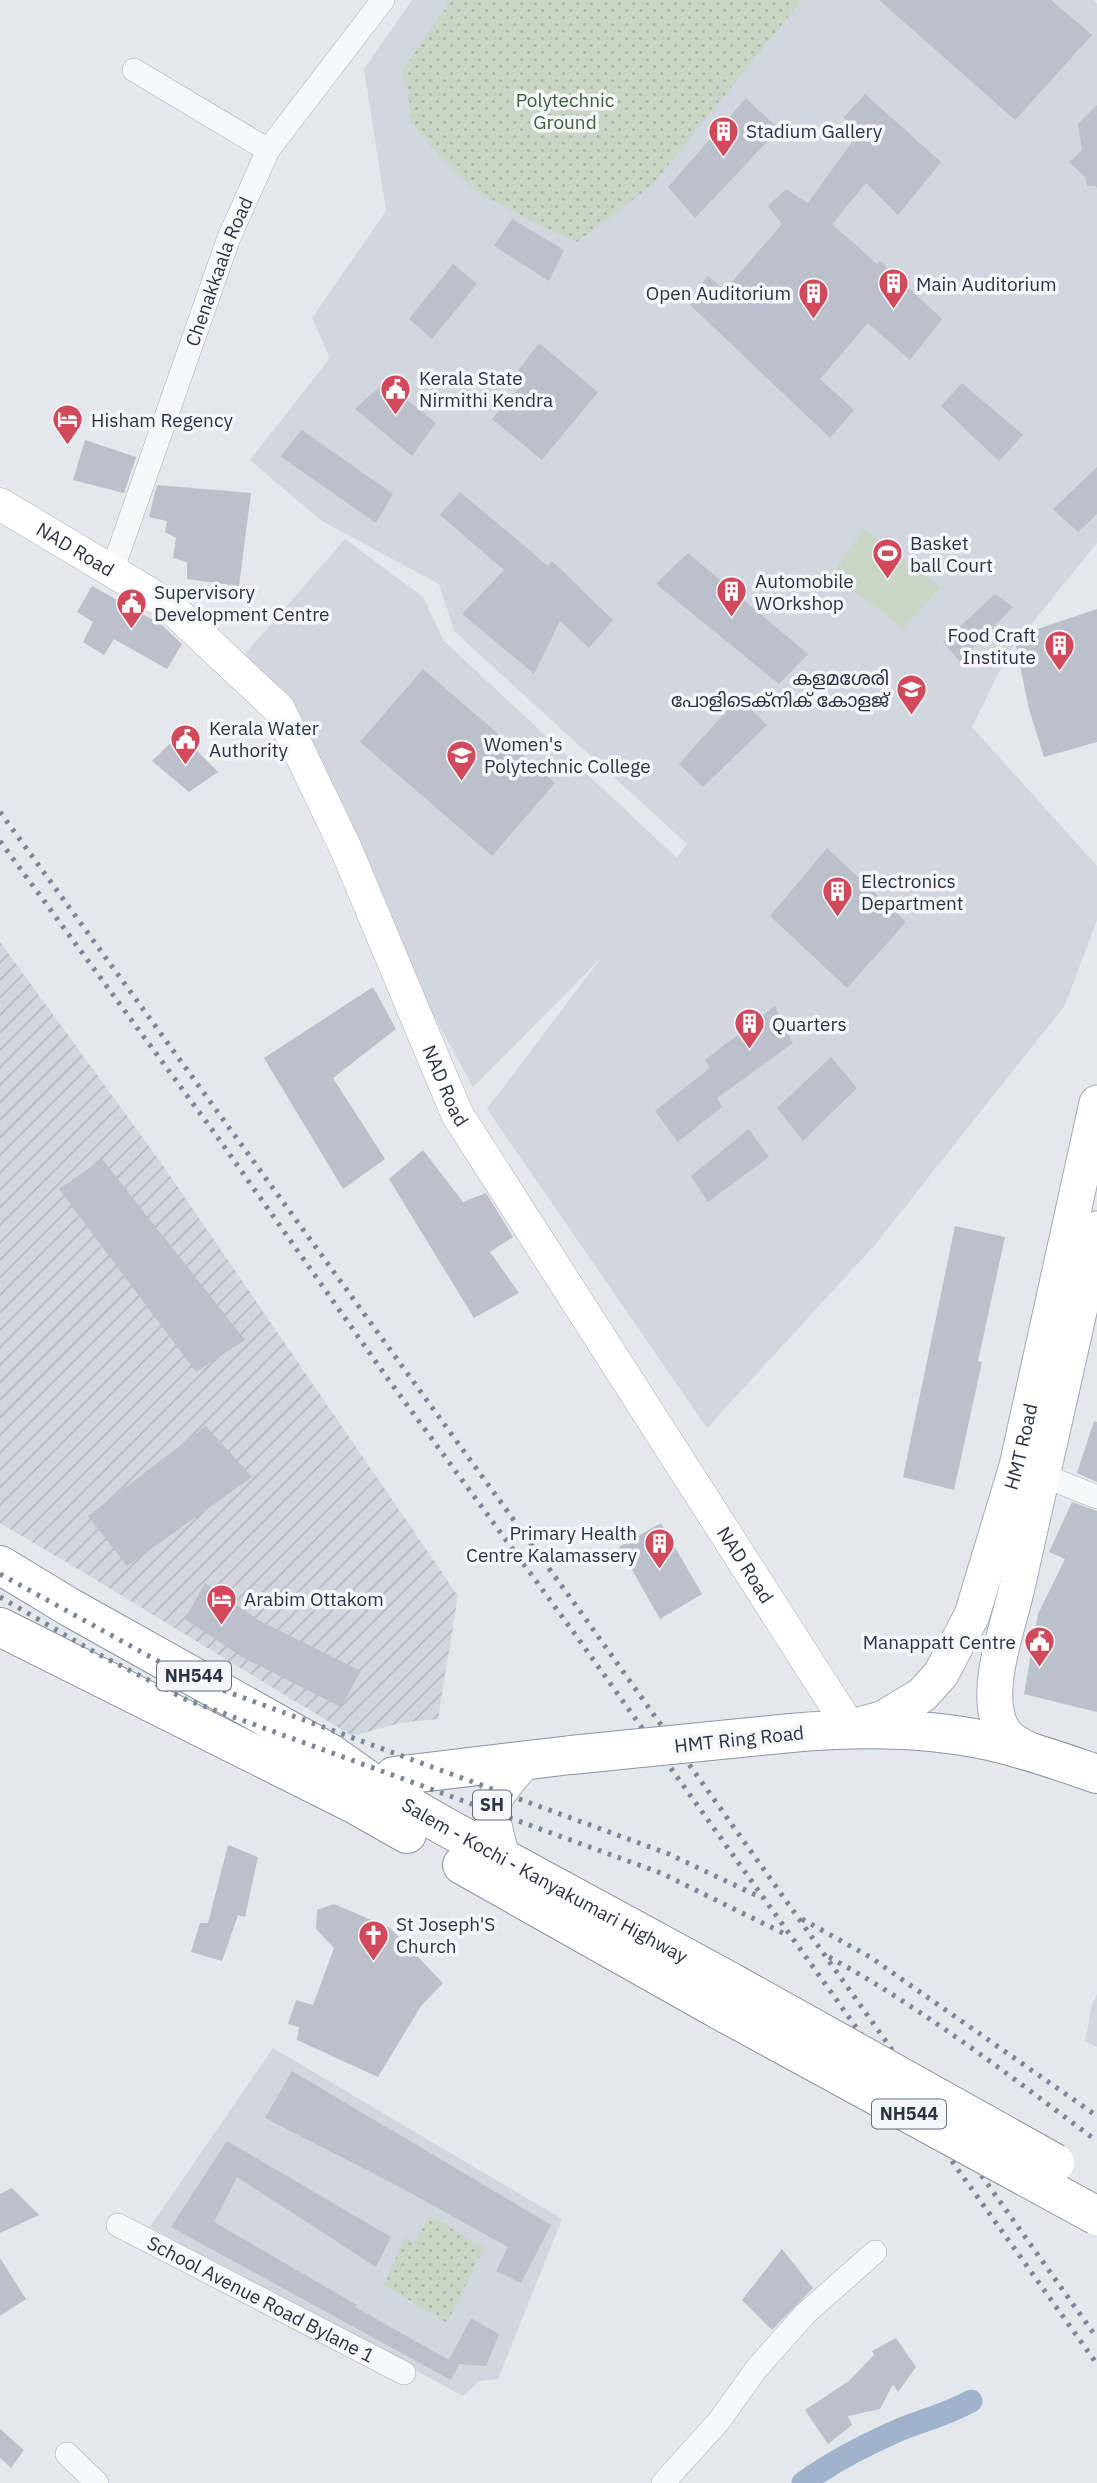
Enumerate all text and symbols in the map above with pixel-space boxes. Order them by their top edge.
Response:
park label: Polytechnic Ground [516,88,615,134]
building icon: Stadium Gallery [706,114,740,158]
place label: Stadium Gallery [746,119,883,143]
street label: Chenakkaala Road [180,193,258,349]
building icon: Main Auditorium [876,267,910,311]
place label: Main Auditorium [916,272,1057,296]
building icon: Open Auditorium [797,276,831,320]
place label: Open Auditorium [646,281,791,305]
place label: Kerala State Nirmithi Kendra [419,366,553,412]
public building icon: Kerala State Nirmithi Kendra [379,372,413,416]
hotel icon: Hisham Regency [51,403,85,447]
place label: Hisham Regency [91,408,233,432]
street label: NAD Road [32,517,119,582]
place label: Basket ball Court [910,531,993,577]
sports icon: Basket ball Court [870,537,904,581]
place label: Automobile WOrkshop [755,569,854,615]
building icon: Automobile WOrkshop [715,575,749,619]
place label: Supervisory Development Centre [154,580,329,626]
public building icon: Supervisory Development Centre [114,586,148,630]
place label: Food Craft Institute [947,623,1036,669]
building icon: Food Craft Institute [1042,629,1076,673]
place label: കളമശേരി പോളിടെക്നിക് കോളജ് [671,666,891,712]
school or university icon: കളമശേരി പോളിടെക്നിക് കോളജ് [895,672,929,716]
place label: Kerala Water Authority [209,716,319,762]
public building icon: Kerala Water Authority [169,722,203,766]
place label: Women's Polytechnic College [484,732,651,778]
school or university icon: Women's Polytechnic College [444,738,478,782]
place label: Electronics Department [861,869,964,915]
building icon: Electronics Department [821,875,855,919]
building icon: Quarters [732,1007,766,1051]
place label: Quarters [772,1012,847,1036]
street label: NAD Road [417,1041,474,1131]
street label: HMT Road [998,1401,1042,1493]
place label: Primary Health Centre Kalamassery [466,1521,638,1567]
street label: NAD Road [712,1522,779,1608]
building icon: Primary Health Centre Kalamassery [643,1527,677,1571]
hotel icon: Arabim Ottakom [204,1582,238,1626]
place label: Arabim Ottakom [244,1587,384,1611]
public building icon: Manappatt Centre [1022,1625,1056,1669]
place label: Manappatt Centre [863,1630,1016,1654]
road number: NH544 [157,1661,231,1690]
street label: HMT Ring Road [673,1720,805,1758]
road number: SH [473,1790,511,1819]
street label: Salem - Kochi - Kanyakumari Highway [398,1792,693,1969]
place label: St Joseph'S Church [396,1912,495,1958]
church icon: St Joseph'S Church [356,1918,390,1962]
road number: NH544 [872,2100,946,2128]
street label: School Avenue Road Bylane 1 [143,2230,379,2368]

